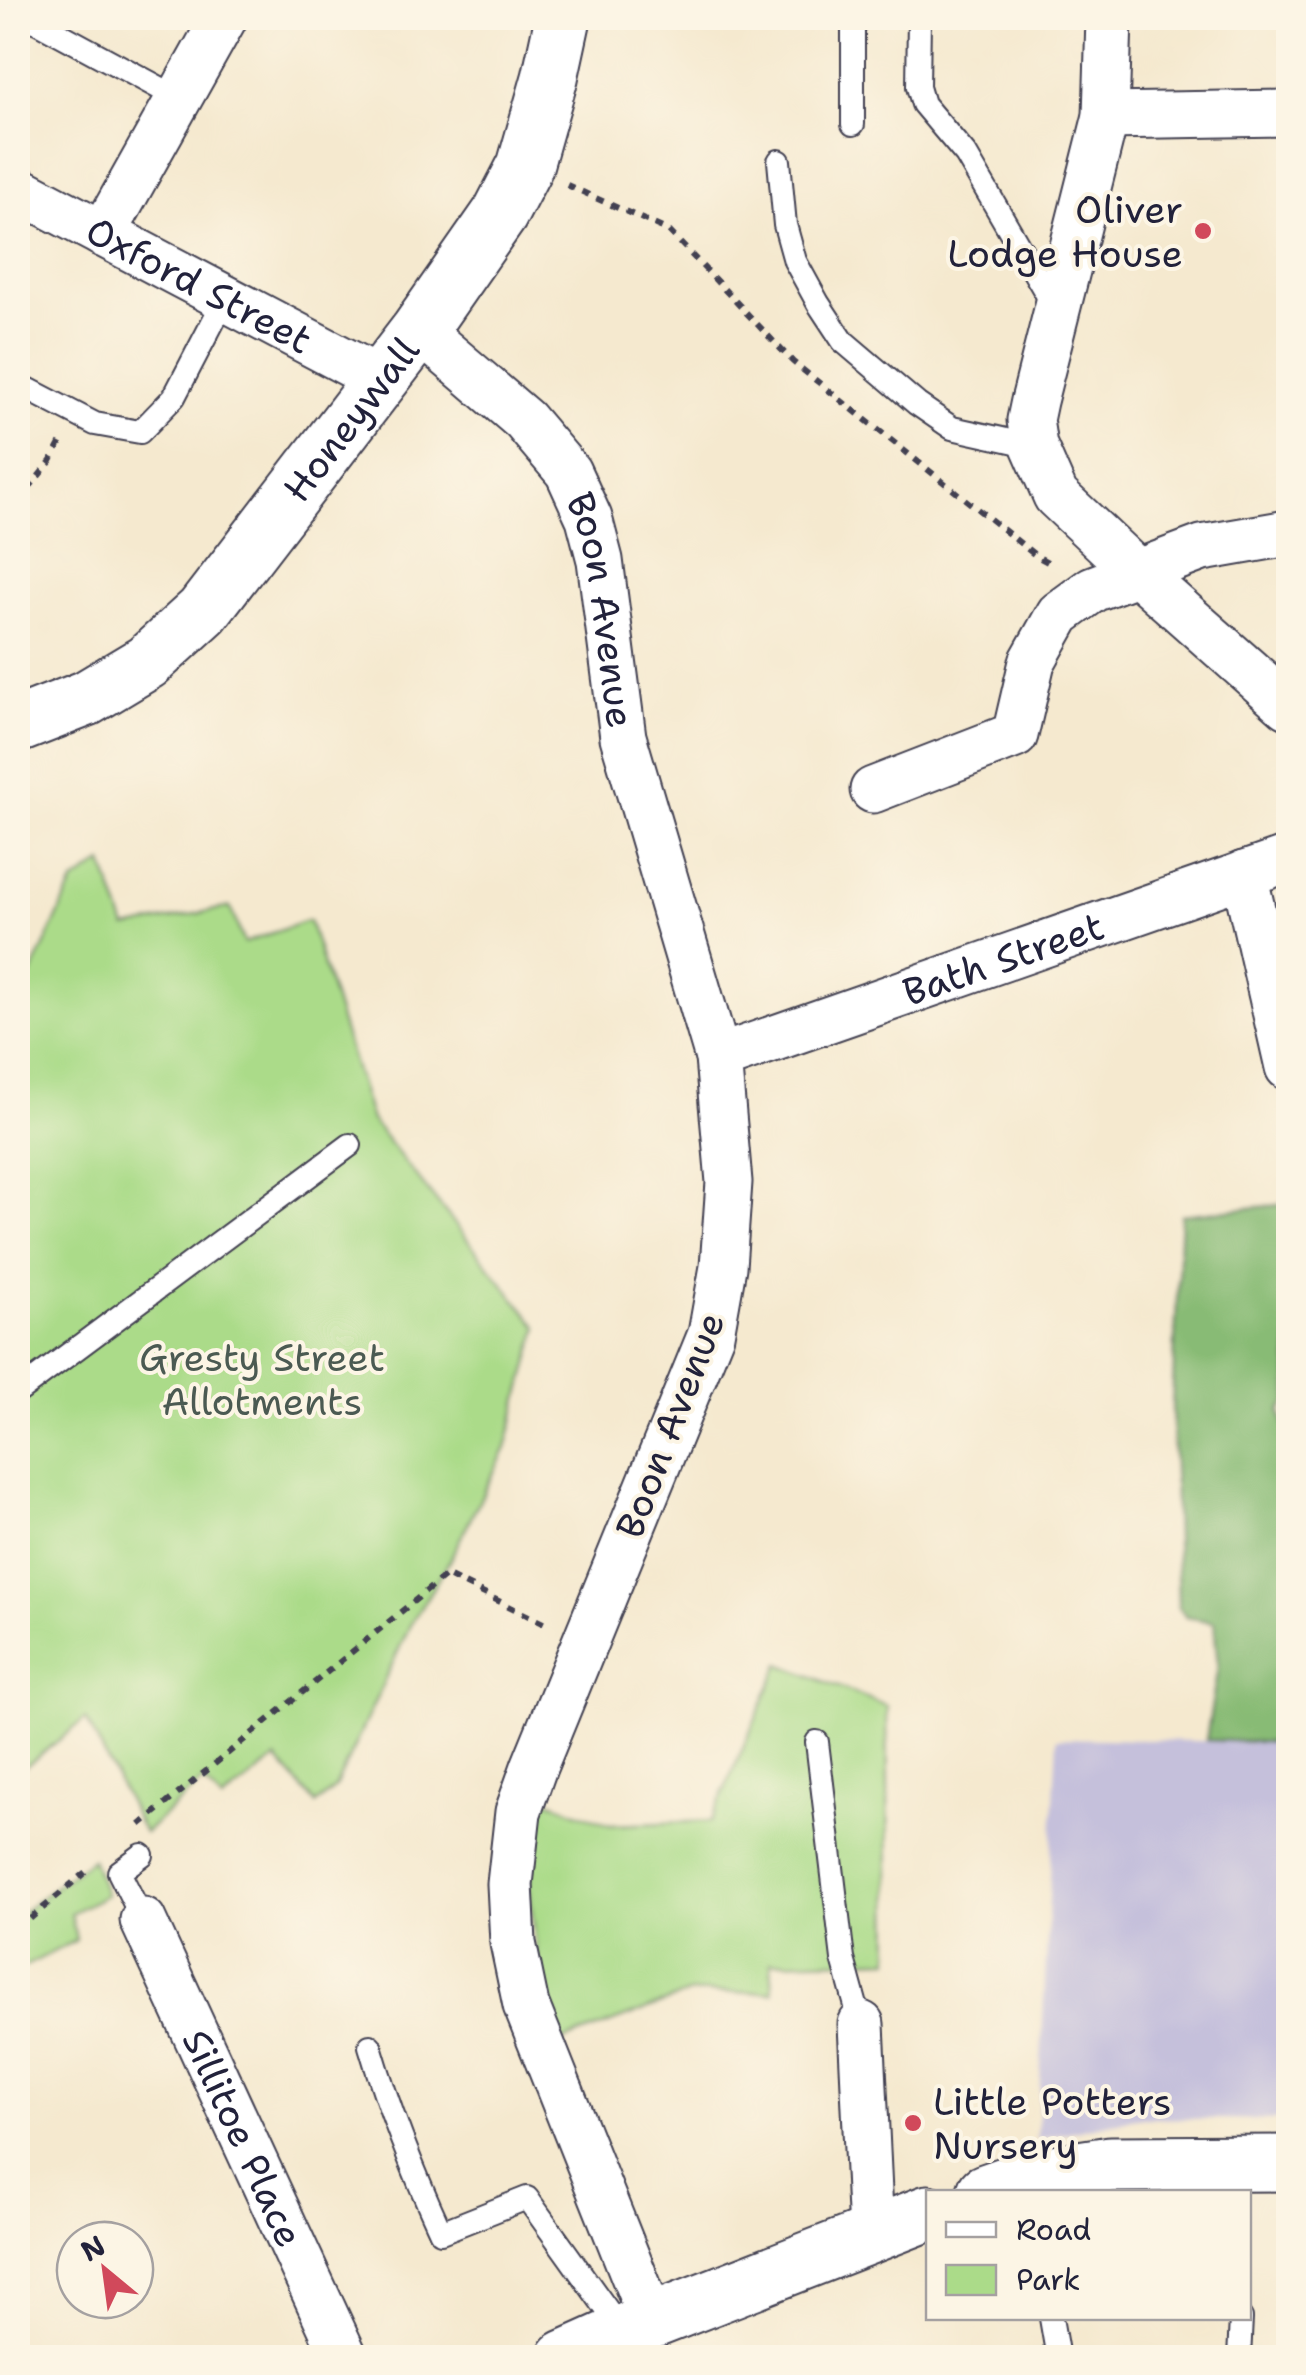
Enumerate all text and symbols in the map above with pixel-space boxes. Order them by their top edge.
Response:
place label: Oliver Lodge House [947,184,1183,279]
street label: Oxford Street [78,204,321,365]
marker: Oliver Lodge House [1192,220,1214,242]
street label: Honeywall [271,326,431,512]
street label: Boon Avenue [555,484,647,731]
street label: Bath Street [896,900,1111,1017]
street label: Boon Avenue [603,1305,737,1545]
park label: Gresty Street Allotments [139,1332,385,1427]
street label: Sillitoe Place [171,2021,316,2255]
place label: Little Potters Nursery [933,2076,1172,2171]
marker: Little Potters Nursery [902,2112,924,2134]
legend [926,2190,1251,2320]
text: Road [1016,2209,1091,2250]
north arrow [55,2220,155,2320]
text: N [74,2226,112,2270]
text: Park [1016,2259,1080,2300]

